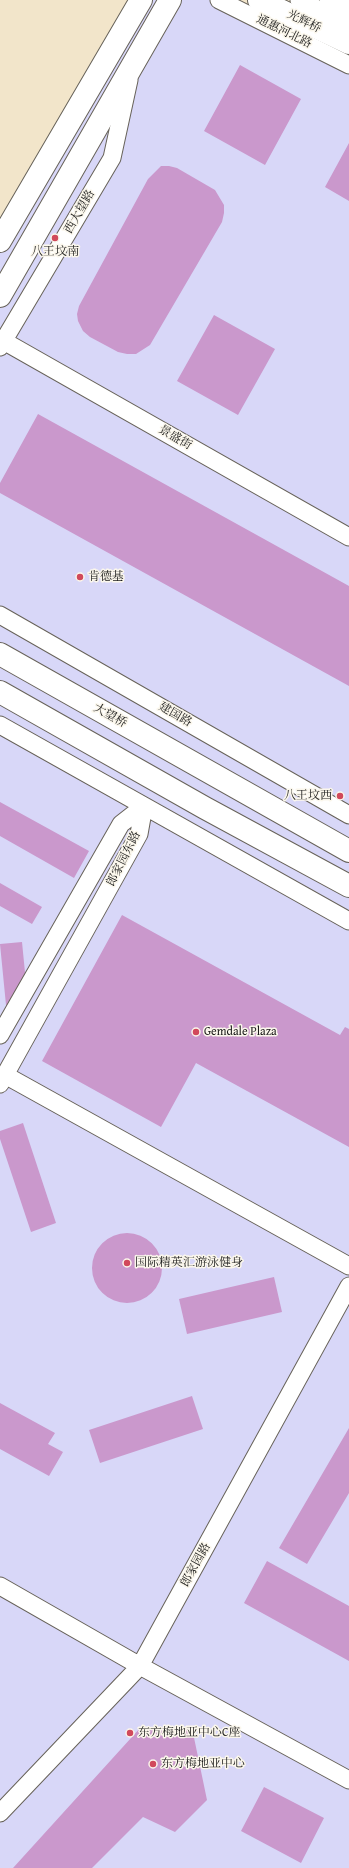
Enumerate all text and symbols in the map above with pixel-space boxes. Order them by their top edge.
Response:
street label: 光辉桥 [285,8,323,36]
street label: 通惠河北路 [254,12,314,52]
street label: 西大望路 [62,188,98,236]
marker: 八王坟南 [50,233,60,243]
place label: 八王坟南 [31,245,79,259]
street label: 景盛街 [156,423,194,453]
place label: 肯德基 [88,570,124,584]
marker: 肯德基 [75,572,85,582]
street label: 建国路 [156,700,194,730]
street label: 大望桥 [91,701,129,731]
place label: 八王坟西 [284,789,332,803]
marker: 八王坟西 [335,791,345,801]
street label: 郎家园东路 [104,829,144,889]
place label: Gemdale Plaza [204,1025,277,1039]
marker: Gemdale Plaza [191,1027,201,1037]
place label: 国际精英汇游泳健身 [135,1256,243,1270]
marker: 国际精英汇游泳健身 [122,1258,132,1268]
street label: 郎家园路 [178,1541,214,1589]
place label: 东方梅地亚中心C座 [138,1726,241,1740]
marker: 东方梅地亚中心C座 [125,1728,135,1738]
place label: 东方梅地亚中心 [161,1757,245,1771]
marker: 东方梅地亚中心 [148,1759,158,1769]

